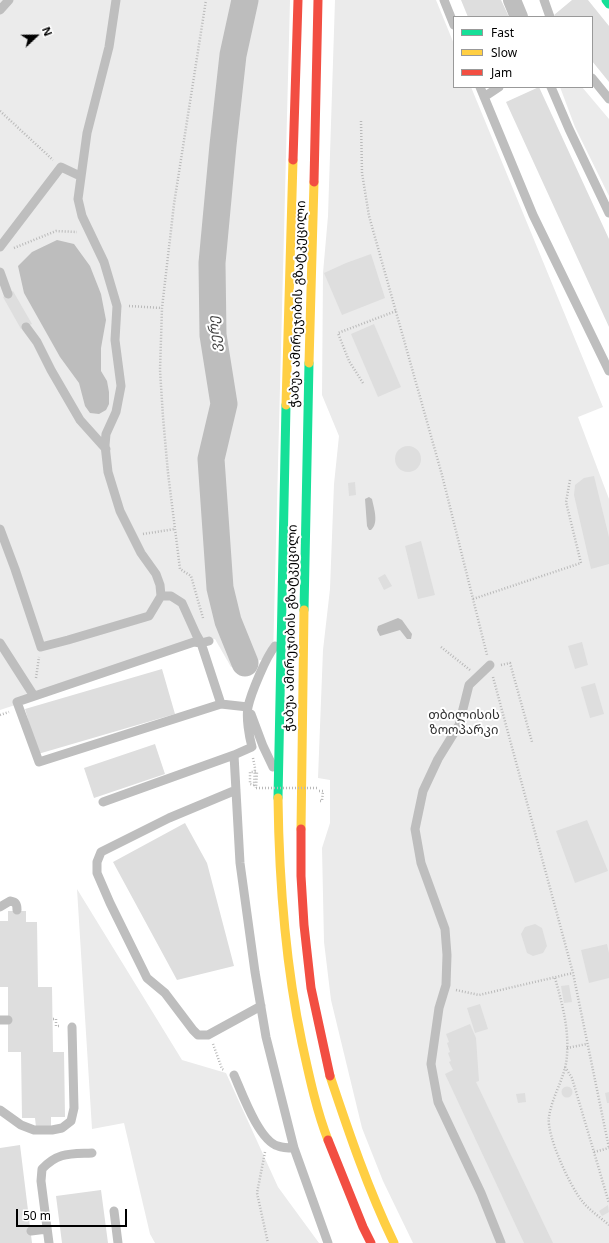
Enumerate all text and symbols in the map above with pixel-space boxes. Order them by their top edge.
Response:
north arrow [16,16,56,56]
legend [453,16,593,88]
text: N [39,24,56,38]
text: Fast [491,24,514,41]
text: Slow [491,44,517,61]
text: Jam [491,64,512,81]
street label: ჭაბუა ამირეჯიბის გზატკეცილი [287,200,309,408]
water label: ვერე [205,315,225,353]
street label: ჭაბუა ამირეჯიბის გზატკეცილი [281,524,301,732]
park label: თბილისის ზოოპარკი [428,707,500,738]
scale bar [18,1201,129,1227]
text: 50 m [23,1207,51,1224]

